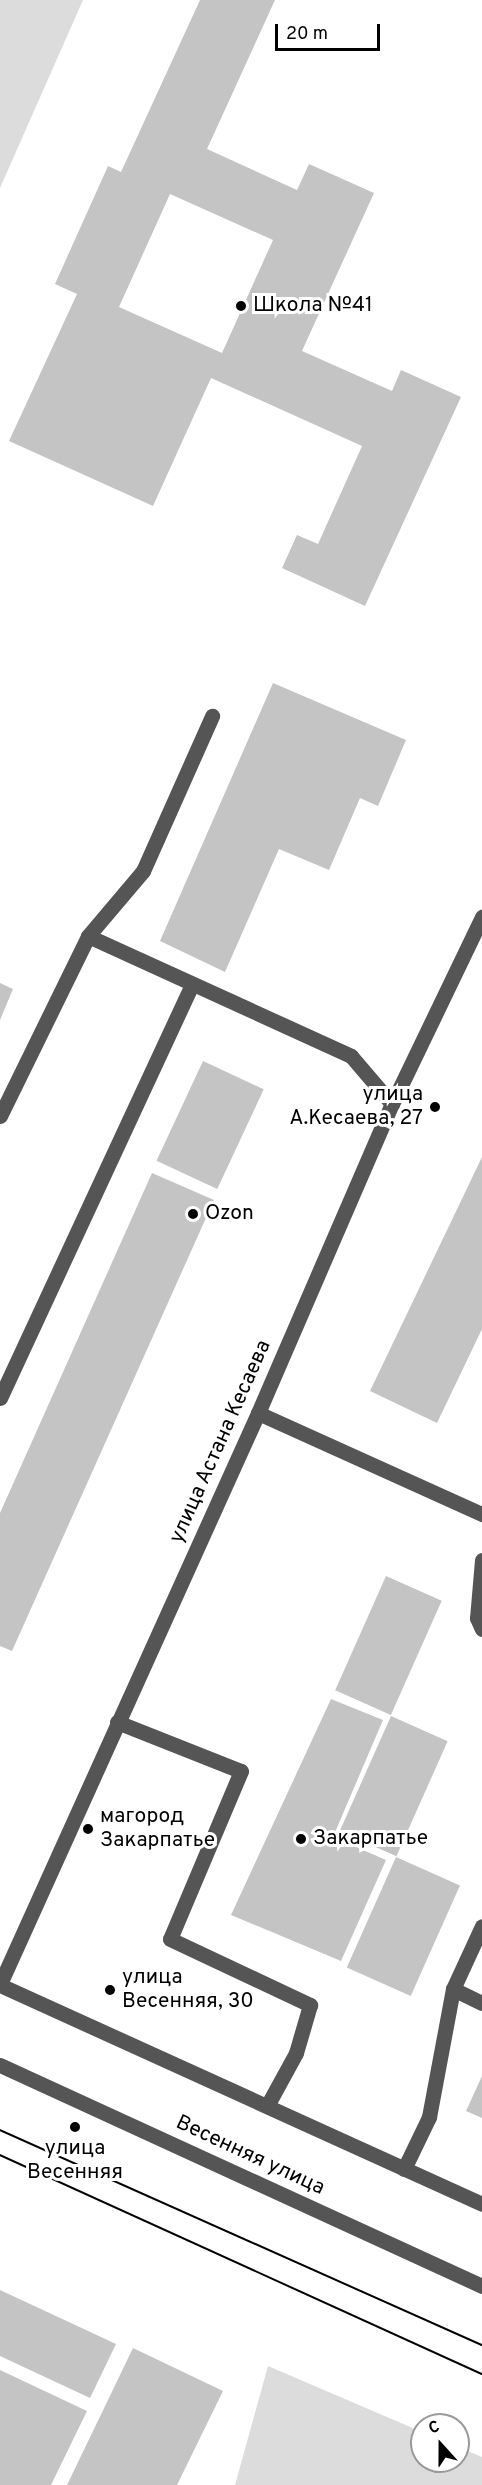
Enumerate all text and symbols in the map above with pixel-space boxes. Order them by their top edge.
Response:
scale bar [278,12,383,50]
text: 20 m [286,23,328,46]
place label: Школа №41 [253,293,373,319]
marker: Школа №41 [234,299,248,313]
place label: улица А.Кесаева, 27 [289,1082,423,1132]
marker: улица А.Кесаева, 27 [428,1100,442,1114]
place label: Ozon [205,1201,254,1227]
marker: Ozon [186,1207,200,1221]
street label: улица Астана Кесаева [165,1336,277,1548]
place label: магород Закарпатье [100,1804,215,1854]
marker: магород Закарпатье [81,1822,95,1836]
place label: Закарпатье [313,1826,428,1852]
marker: Закарпатье [294,1832,308,1846]
place label: улица Весенняя, 30 [122,1965,254,2015]
marker: улица Весенняя, 30 [103,1983,117,1997]
street label: Весенняя улица [172,2111,328,2201]
marker: улица Весенняя [68,2120,82,2134]
place label: улица Весенняя [27,2136,123,2186]
north arrow [410,2413,470,2473]
text: С [426,2417,443,2439]

